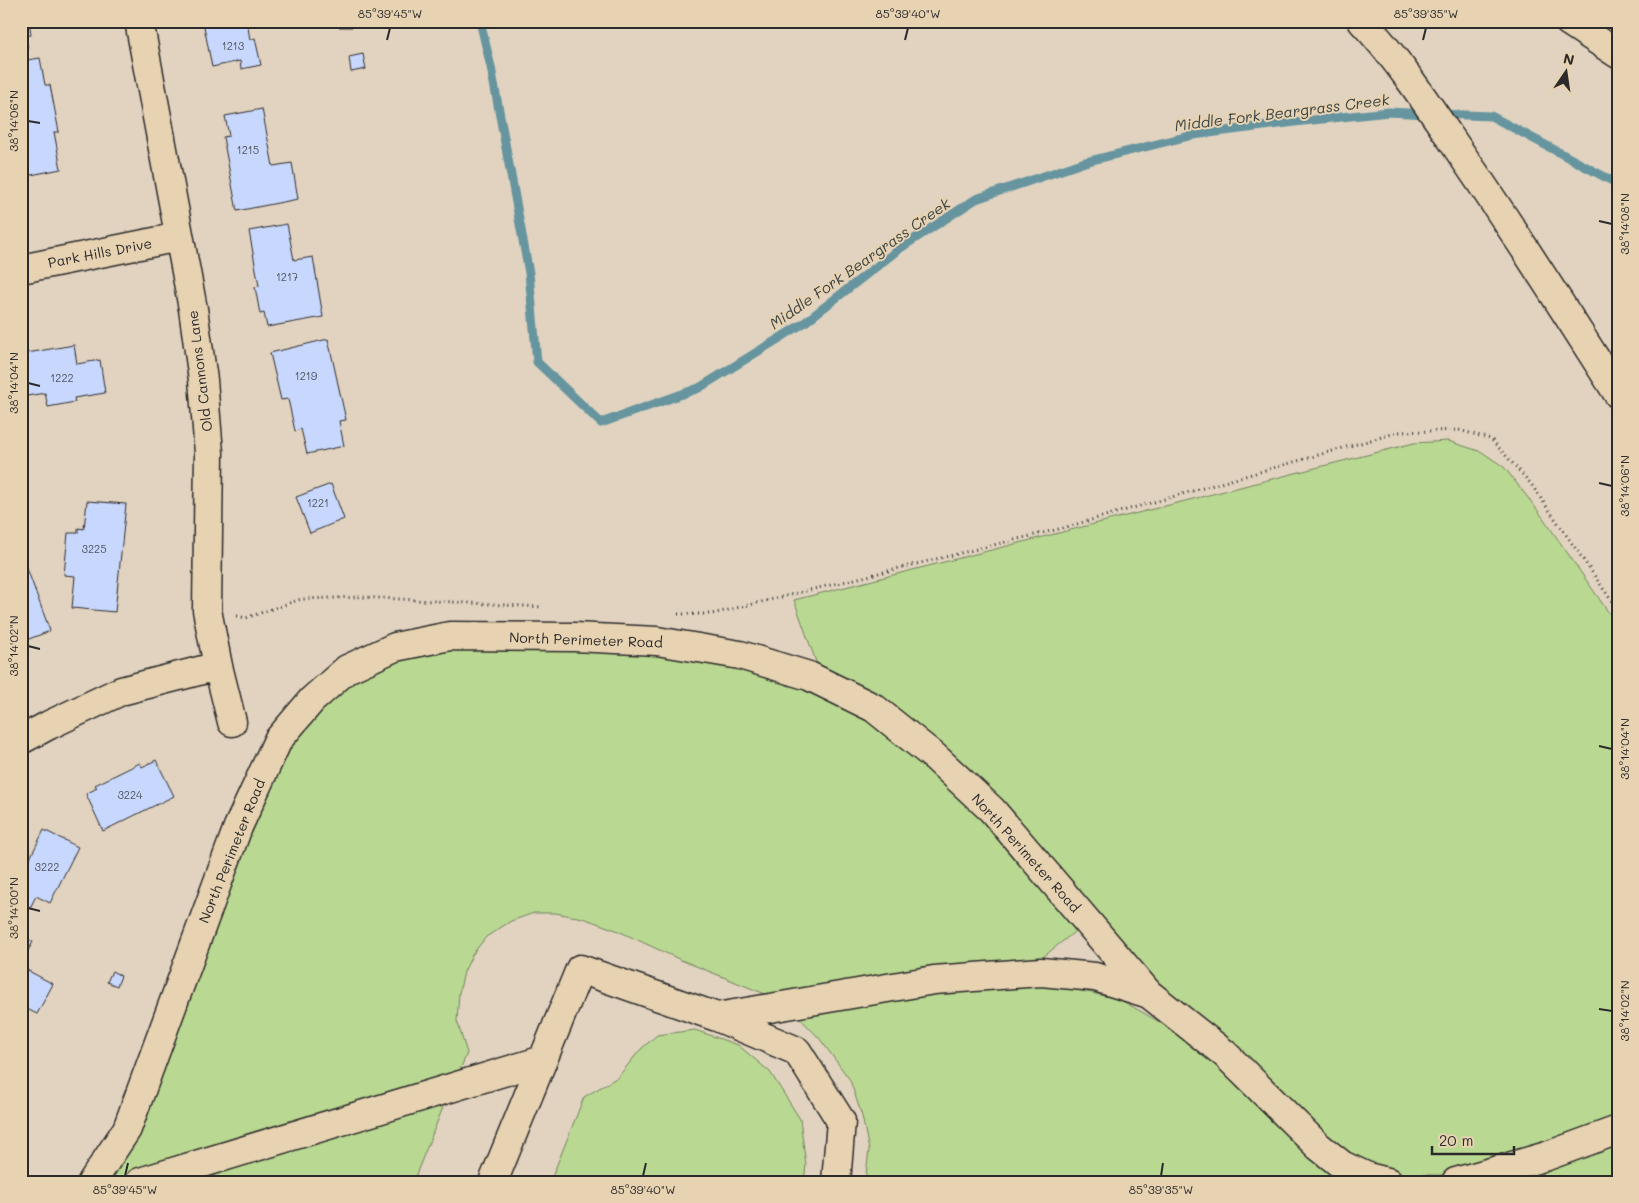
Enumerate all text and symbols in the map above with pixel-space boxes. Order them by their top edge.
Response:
text: 85°39'45"W [358,5,422,21]
text: 85°39'40"W [876,5,940,21]
text: 85°39'35"W [1394,5,1458,21]
house number: 1213 [222,38,245,53]
north arrow [1542,48,1592,98]
text: N [1562,48,1576,69]
water label: Middle Fork Beargrass Creek [1173,89,1391,135]
text: 38°14'06"N [5,90,21,152]
house number: 1215 [237,142,259,157]
water label: Middle Fork Beargrass Creek [765,192,955,333]
text: 38°14'08"N [1616,193,1632,255]
street label: Park Hills Drive [46,233,154,272]
house number: 1217 [276,269,298,284]
street label: Old Cannons Lane [183,309,216,433]
text: 38°14'04"N [5,352,21,414]
house number: 1219 [295,368,318,383]
house number: 1222 [50,370,74,385]
text: 38°14'06"N [1616,455,1632,517]
house number: 1221 [307,495,329,510]
house number: 3225 [81,541,107,556]
text: 38°14'02"N [5,615,21,677]
street label: North Perimeter Road [509,627,663,652]
text: 38°14'04"N [1616,718,1632,780]
street label: North Perimeter Road [194,776,269,926]
house number: 3224 [117,787,143,802]
street label: North Perimeter Road [968,789,1085,916]
house number: 3222 [35,859,59,874]
text: 38°14'00"N [5,877,21,939]
text: 38°14'02"N [1616,980,1632,1042]
scale bar [1432,1123,1514,1155]
text: 20 m [1439,1130,1473,1150]
text: 85°39'45"W [93,1181,157,1197]
text: 85°39'40"W [611,1181,675,1197]
text: 85°39'35"W [1129,1181,1193,1197]

